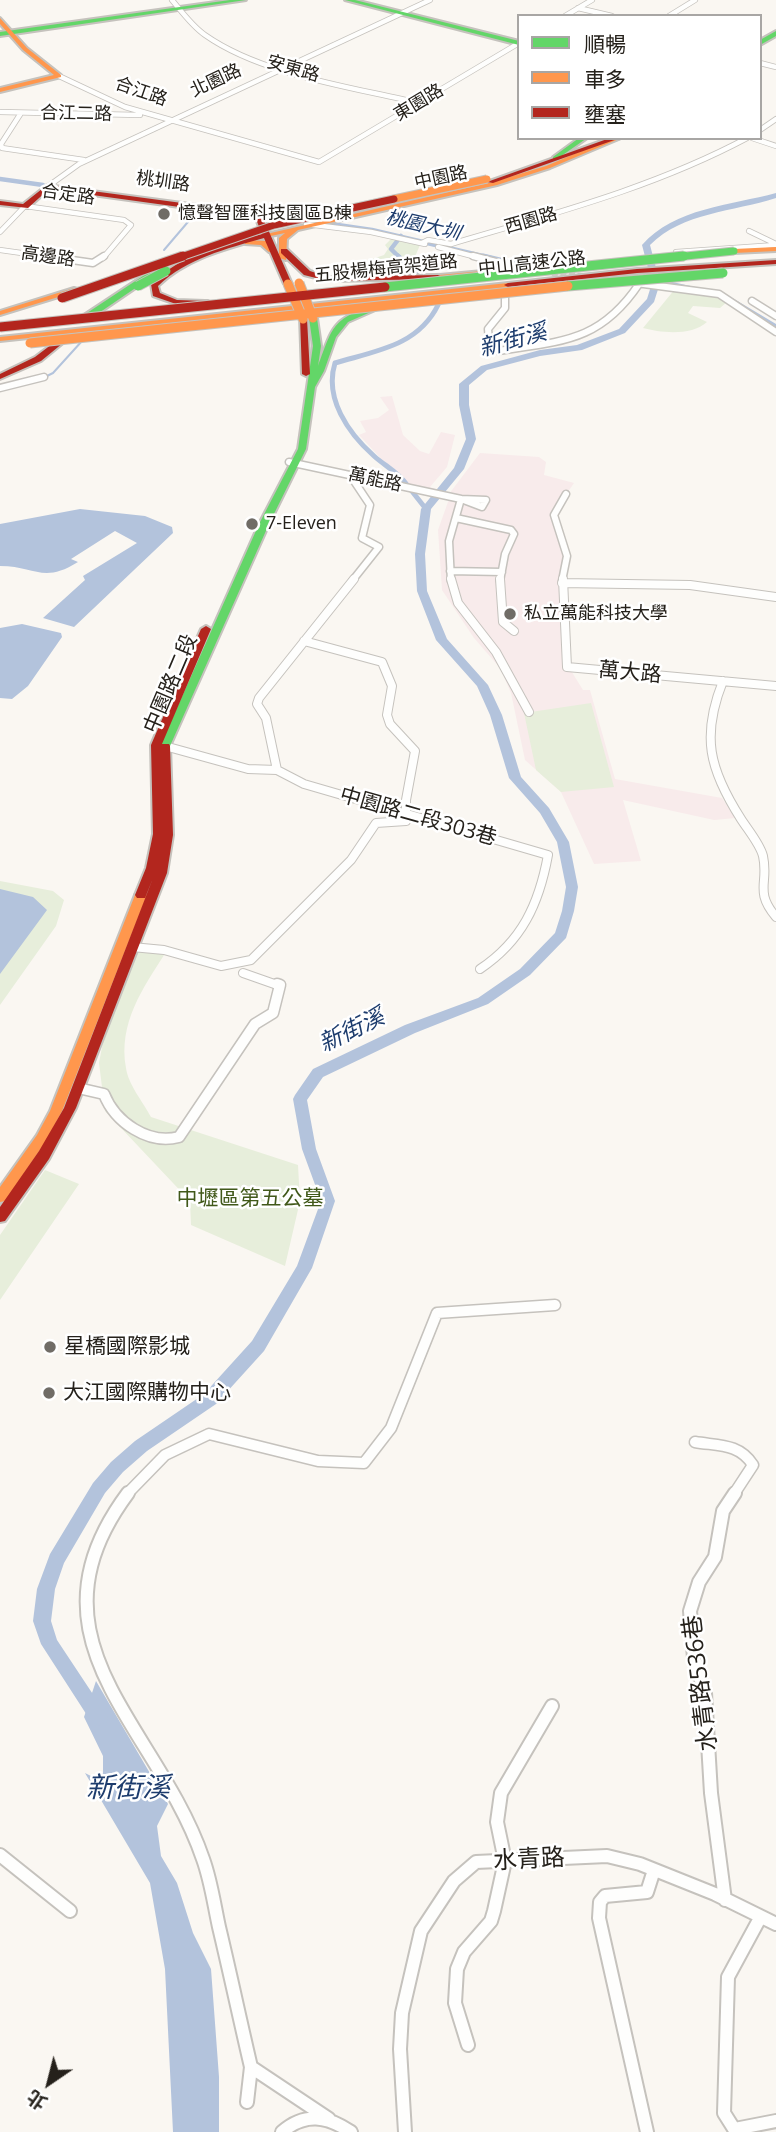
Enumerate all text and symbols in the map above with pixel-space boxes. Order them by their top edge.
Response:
legend [517,14,762,140]
text: 順暢 [584,30,626,58]
street label: 安東路 [264,51,322,87]
street label: 北園路 [187,60,245,102]
text: 車多 [584,65,626,93]
street label: 合江路 [112,73,170,111]
street label: 東園路 [390,80,448,126]
text: 壅塞 [584,100,626,128]
street label: 合江二路 [40,103,112,125]
street label: 中園路 [412,162,470,194]
street label: 桃圳路 [135,168,191,196]
street label: 合定路 [40,181,96,209]
place label: 憶聲智匯科技園區B棟 [178,203,352,225]
street label: 西園路 [502,203,560,239]
marker: 憶聲智匯科技園區B棟 [156,206,172,222]
water label: 桃園大圳 [383,206,463,246]
street label: 高邊路 [20,243,76,271]
street label: 中山高速公路 [477,248,587,280]
street label: 五股楊梅高架道路 [313,251,459,287]
water label: 新街溪 [476,319,550,363]
street label: 萬能路 [346,464,404,496]
place label: 7-Eleven [266,513,337,535]
marker: 7-Eleven [244,516,260,532]
place label: 私立萬能科技大學 [524,603,668,625]
marker: 私立萬能科技大學 [502,606,518,622]
street label: 中園路二段 [139,631,203,737]
street label: 萬大路 [598,658,662,688]
street label: 中園路二段303巷 [337,783,499,851]
water label: 新街溪 [315,1003,389,1059]
park label: 中壢區第五公墓 [177,1186,323,1212]
place label: 星橋國際影城 [64,1334,190,1360]
marker: 星橋國際影城 [42,1339,58,1355]
place label: 大江國際購物中心 [63,1380,231,1406]
marker: 大江國際購物中心 [41,1385,57,1401]
street label: 水青路536巷 [678,1613,724,1753]
water label: 新街溪 [86,1772,170,1806]
street label: 水青路 [492,1844,566,1876]
north arrow [14,2048,84,2118]
text: 北 [22,2084,52,2116]

